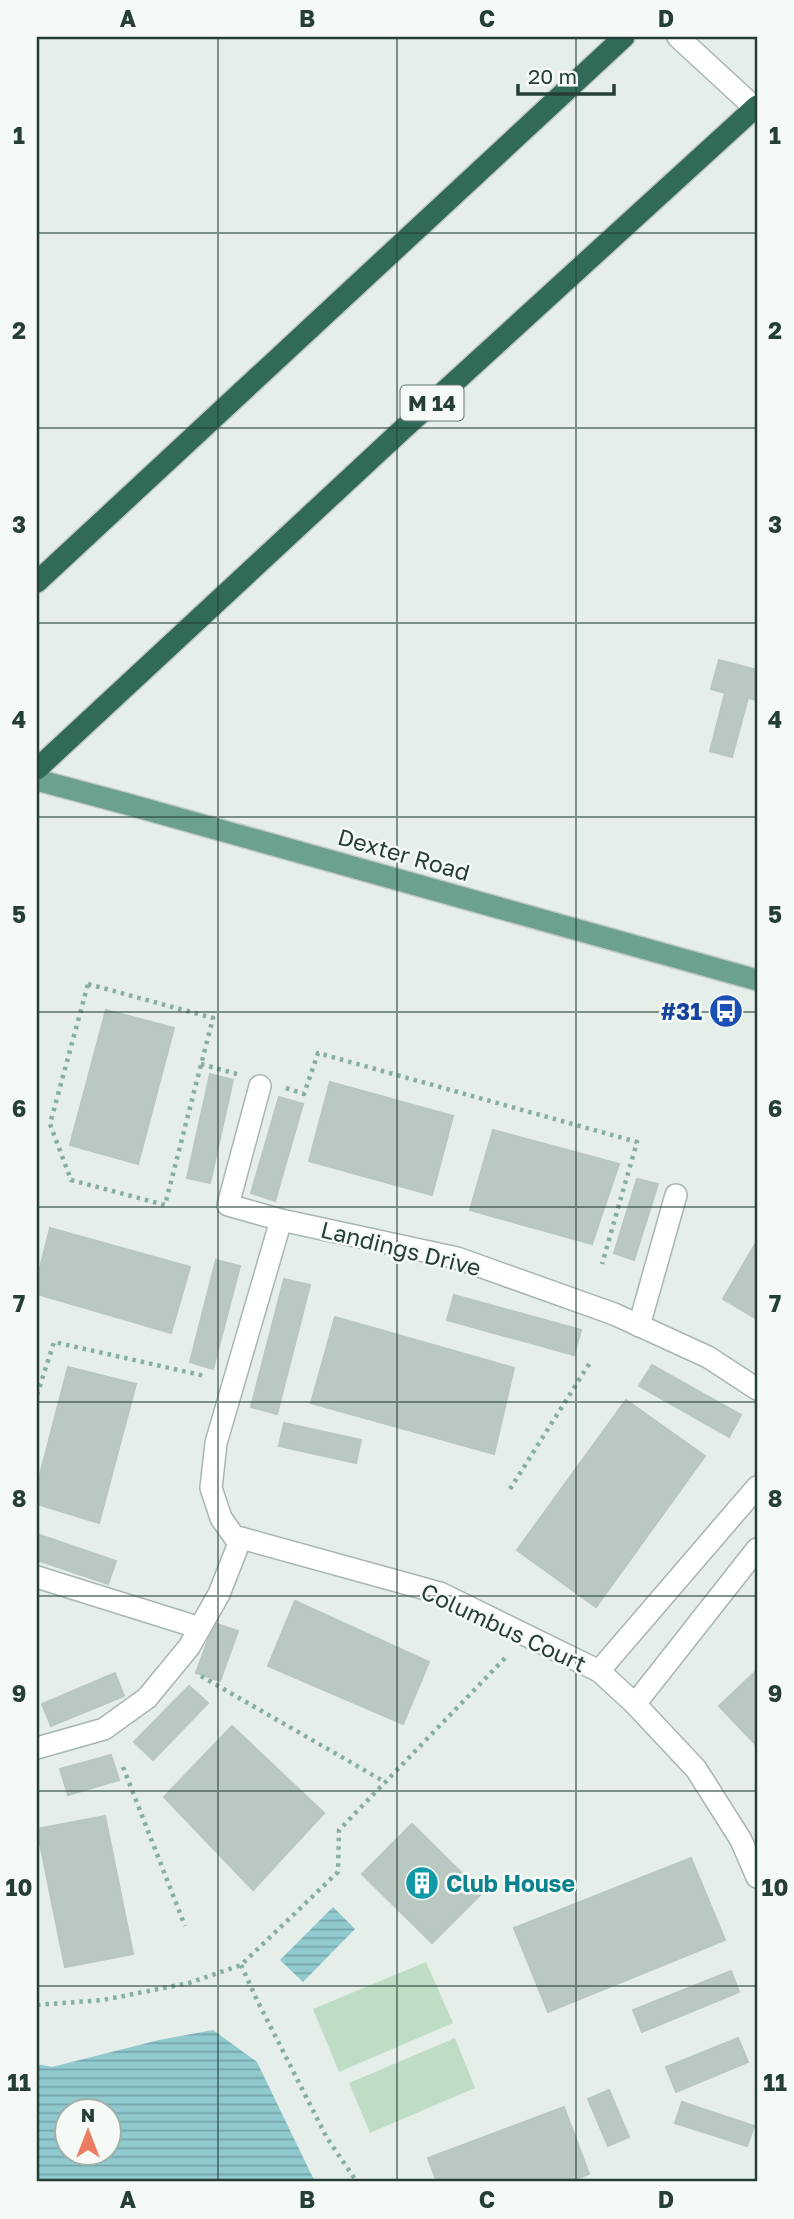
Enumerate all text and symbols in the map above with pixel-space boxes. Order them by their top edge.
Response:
text: A [120,4,137,32]
text: B [299,4,315,32]
text: C [479,4,495,32]
text: D [658,4,674,32]
scale bar [518,52,614,96]
text: 20 m [528,63,577,89]
text: 1 [13,121,25,149]
text: 1 [769,121,781,149]
text: 2 [12,316,26,344]
text: 2 [768,316,782,344]
road number: M 14 [400,386,464,420]
text: 3 [12,510,26,538]
text: 3 [768,510,782,538]
text: 4 [12,705,26,733]
text: 4 [768,705,782,733]
street label: Dexter Road [335,822,473,886]
text: 5 [12,900,26,928]
text: 5 [768,900,782,928]
bus stop icon: #31 [707,992,745,1030]
place label: #31 [660,997,702,1025]
text: 6 [12,1094,26,1122]
text: 6 [768,1094,782,1122]
street label: Landings Drive [318,1215,484,1281]
text: 7 [13,1289,25,1317]
text: 7 [769,1289,781,1317]
text: 8 [12,1484,26,1512]
text: 8 [768,1484,782,1512]
street label: Columbus Court [417,1576,591,1678]
text: 9 [12,1679,26,1707]
text: 9 [768,1679,782,1707]
building icon: Club House [403,1864,441,1902]
place label: Club House [446,1869,575,1897]
text: 10 [6,1873,32,1901]
text: 10 [762,1873,788,1901]
text: 11 [7,2068,31,2096]
text: 11 [763,2068,787,2096]
north arrow [52,2096,122,2166]
text: N [81,2103,95,2126]
text: A [120,2185,137,2213]
text: B [299,2185,315,2213]
text: C [479,2185,495,2213]
text: D [658,2185,674,2213]

